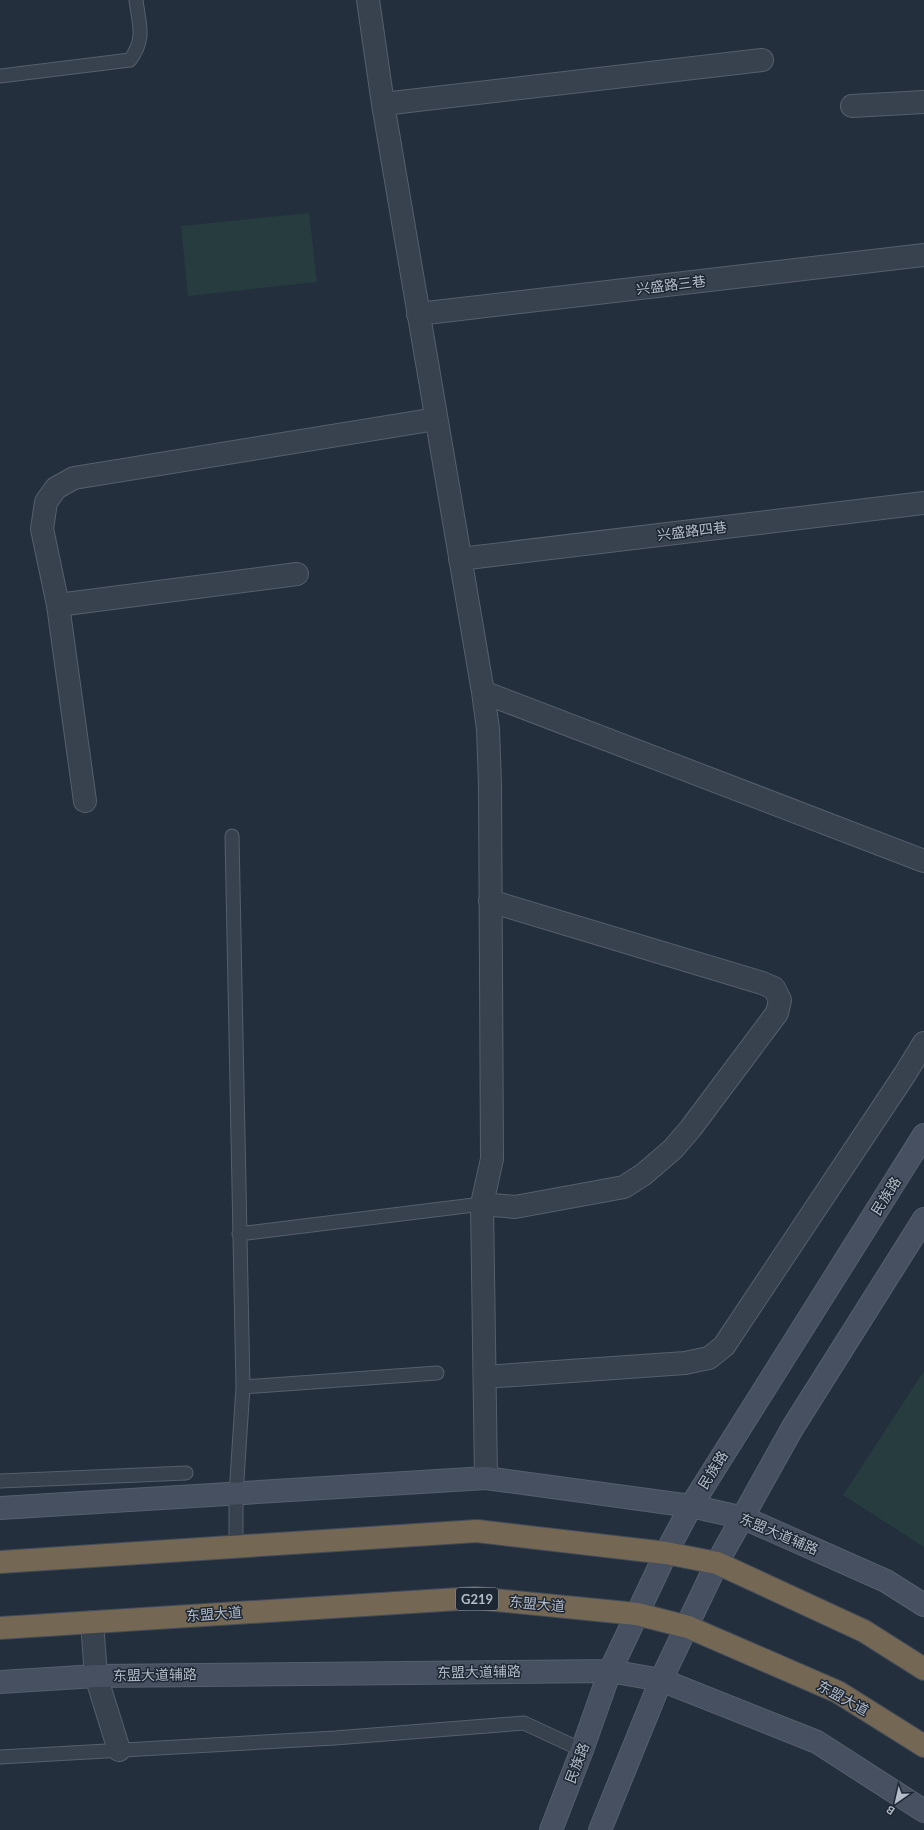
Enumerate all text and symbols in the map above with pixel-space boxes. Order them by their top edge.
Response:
street label: 兴盛路三巷 [635,272,707,297]
street label: 兴盛路四巷 [656,518,728,543]
street label: 民族路 [867,1173,904,1218]
street label: 民族路 [694,1447,731,1492]
street label: 东盟大道辅路 [737,1509,821,1558]
road number: G219 [456,1588,498,1610]
street label: 东盟大道 [508,1593,566,1614]
street label: 东盟大道 [185,1603,242,1624]
street label: 东盟大道辅路 [437,1662,521,1681]
street label: 东盟大道辅路 [113,1665,197,1684]
street label: 东盟大道 [815,1677,872,1719]
street label: 民族路 [561,1740,592,1785]
north arrow [876,1782,916,1822]
text: B [883,1803,897,1818]

